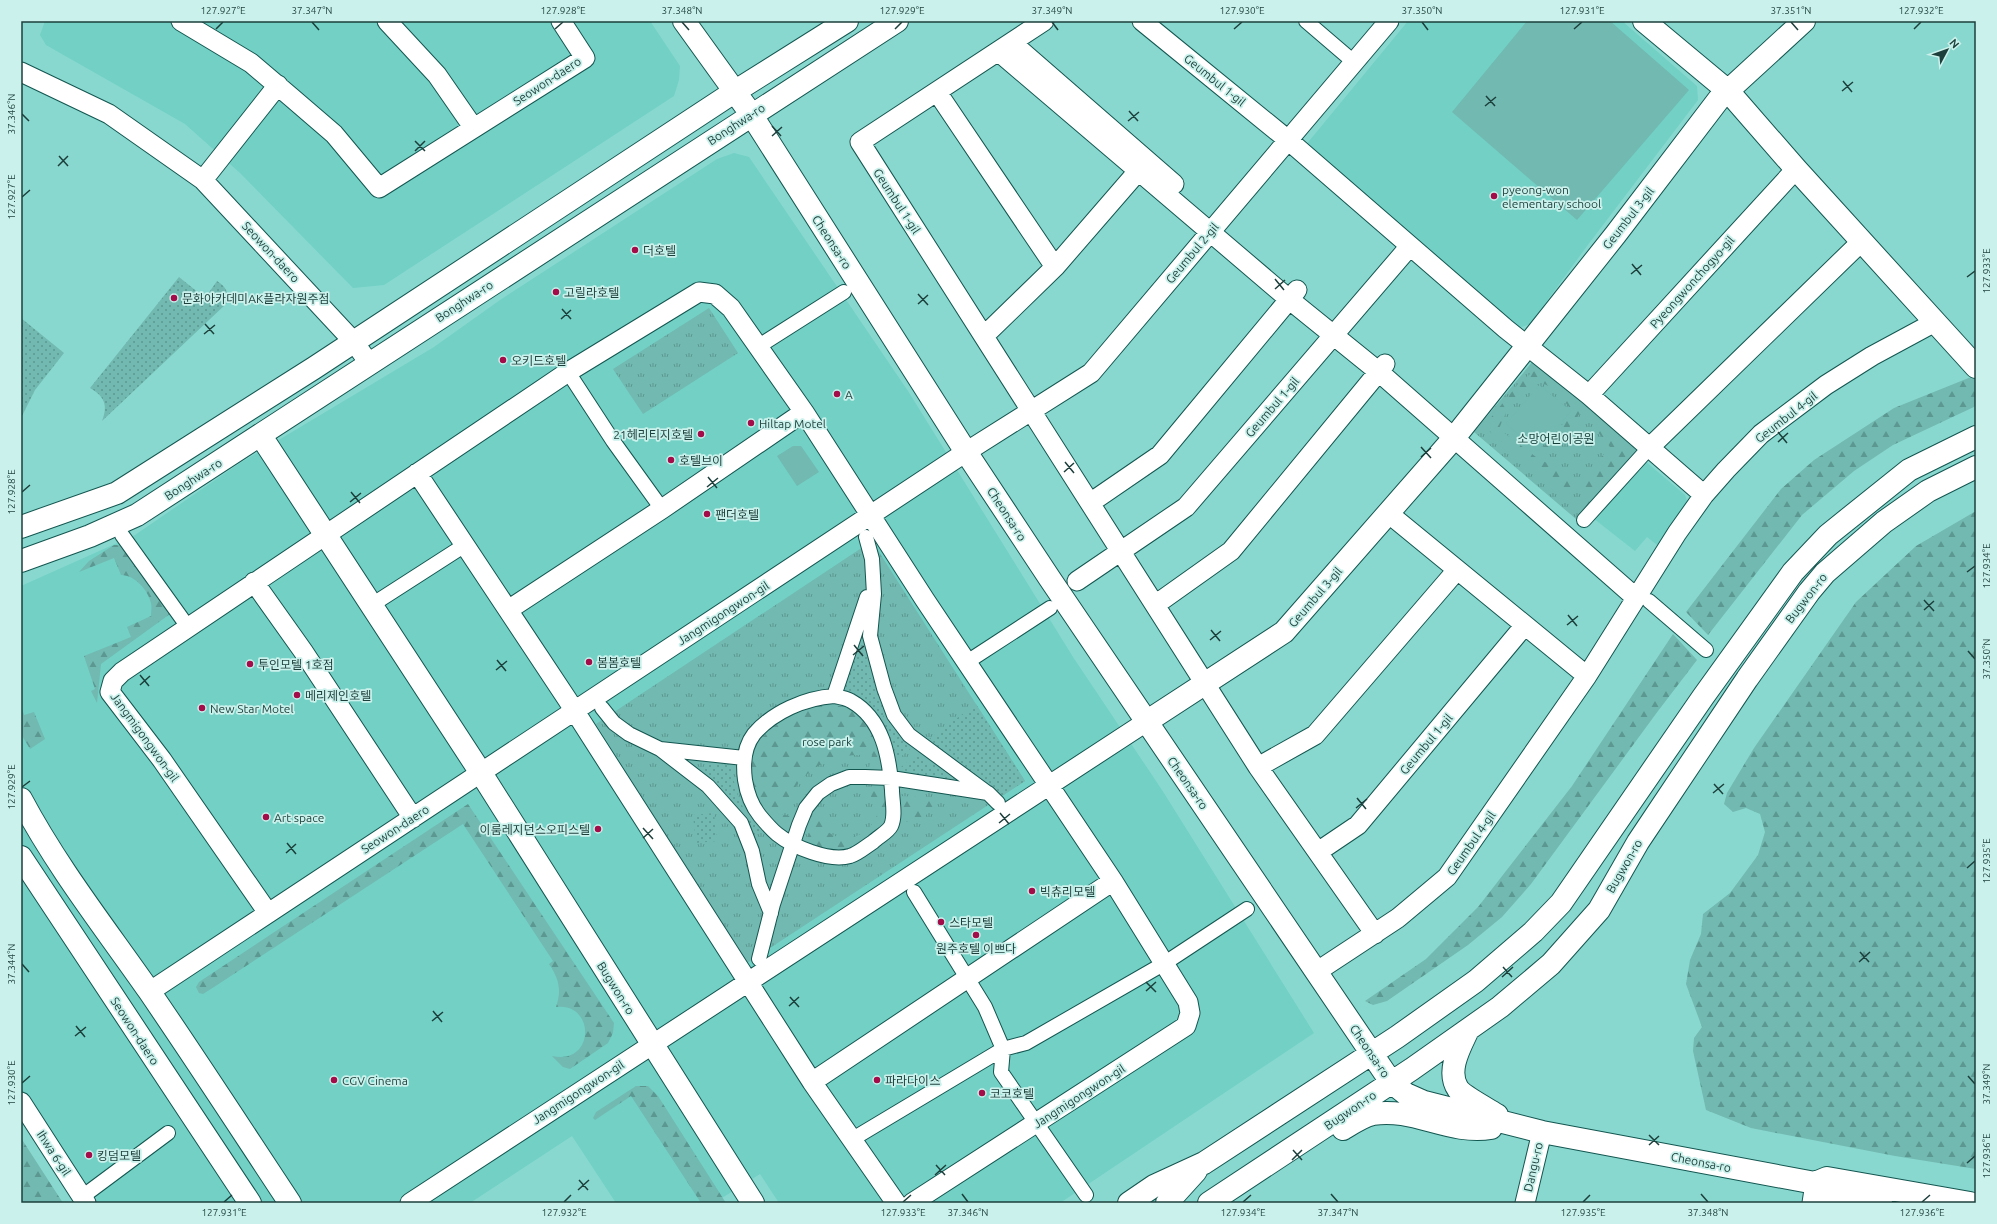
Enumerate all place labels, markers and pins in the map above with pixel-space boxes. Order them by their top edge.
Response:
place label: pyeong-won elementary school [1502,183,1601,210]
marker: pyeong-won elementary school [1489,191,1499,201]
place label: 더호텔 [643,244,676,257]
marker: 더호텔 [630,245,640,255]
place label: 고릴라호텔 [564,286,619,299]
marker: 고릴라호텔 [551,287,561,297]
place label: 문화아카데미AK플라자원주점 [182,292,330,305]
marker: 문화아카데미AK플라자원주점 [169,293,179,303]
place label: 오키드호텔 [511,354,566,367]
marker: 오키드호텔 [498,355,508,365]
place label: A [845,388,853,401]
marker: A [832,389,842,399]
place label: Hiltap Motel [759,417,826,430]
marker: Hiltap Motel [746,418,756,428]
place label: 21헤리티지호텔 [613,428,693,441]
marker: 21헤리티지호텔 [696,429,706,439]
place label: 호텔브이 [679,454,723,467]
marker: 호텔브이 [666,455,676,465]
place label: 팬더호텔 [715,508,759,521]
marker: 팬더호텔 [702,509,712,519]
place label: 봄봄호텔 [597,656,641,669]
marker: 봄봄호텔 [584,657,594,667]
place label: 투인모텔 1호점 [258,658,334,671]
marker: 투인모텔 1호점 [245,659,255,669]
place label: 메리제인호텔 [305,689,371,702]
marker: 메리제인호텔 [292,690,302,700]
place label: New Star Motel [210,702,294,715]
marker: New Star Motel [197,703,207,713]
place label: Art space [274,811,324,824]
marker: Art space [261,812,271,822]
place label: 이룸레지던스오피스텔 [480,823,590,836]
marker: 이룸레지던스오피스텔 [593,824,603,834]
place label: 빅츄리모텔 [1040,885,1095,898]
marker: 빅츄리모텔 [1027,886,1037,896]
place label: 스타모텔 [949,916,993,929]
marker: 스타모텔 [936,917,946,927]
marker: 원주호텔 이쁘다 [971,930,981,940]
place label: 원주호텔 이쁘다 [936,942,1016,955]
place label: CGV Cinema [342,1074,408,1087]
place label: 파라다이스 [885,1074,940,1087]
marker: CGV Cinema [329,1075,339,1085]
marker: 파라다이스 [872,1075,882,1085]
place label: 코코호텔 [990,1087,1034,1100]
marker: 코코호텔 [977,1088,987,1098]
place label: 킹덤모텔 [97,1149,141,1162]
marker: 킹덤모텔 [84,1150,94,1160]

